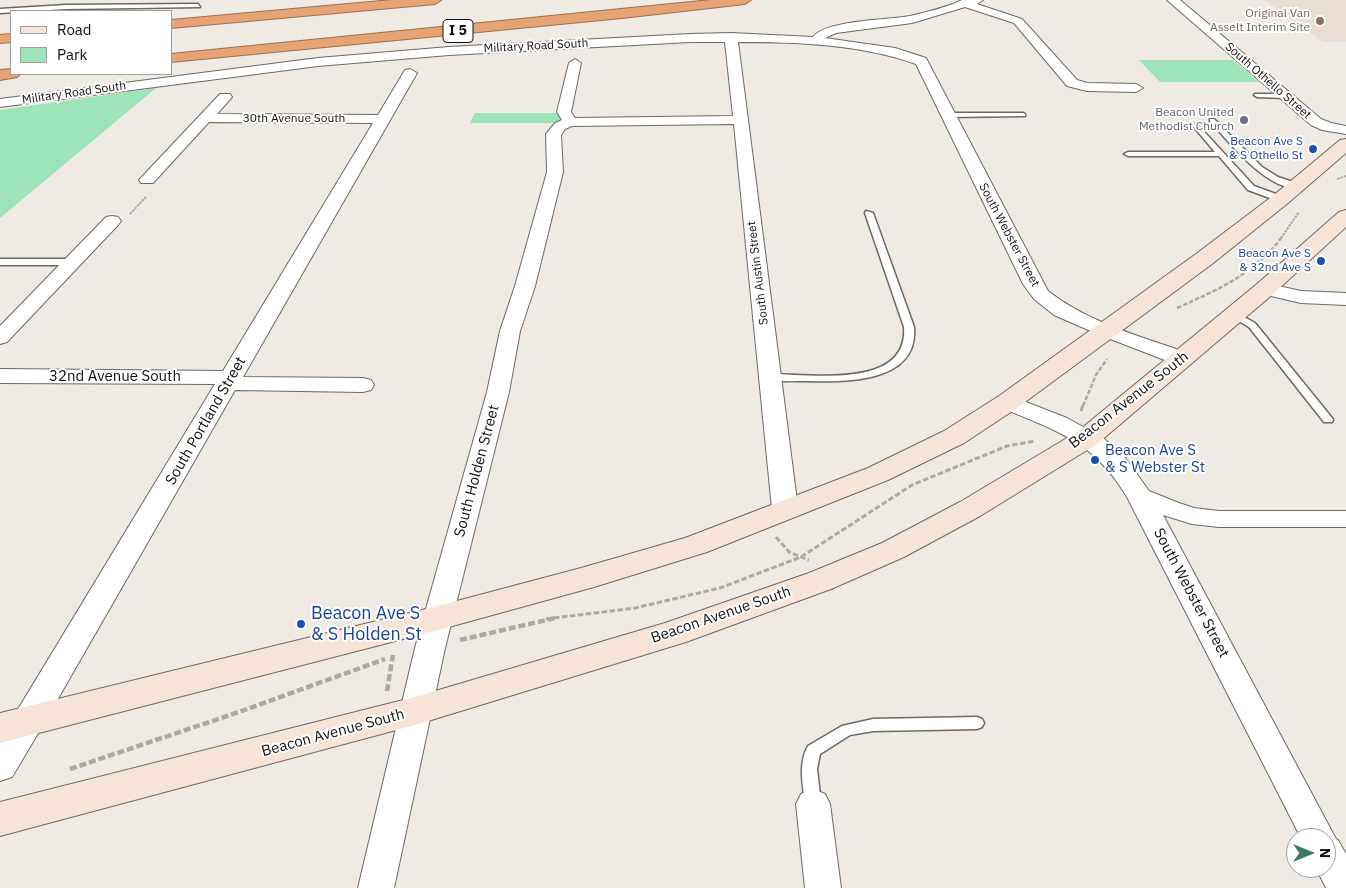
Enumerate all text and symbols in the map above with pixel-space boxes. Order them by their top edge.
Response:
place label: Original Van Asselt Interim Site [1210,7,1310,35]
legend [10,10,172,75]
marker: Original Van Asselt Interim Site [1314,15,1326,27]
text: Road [57,20,92,39]
road number: I 5 [443,20,473,42]
street label: Military Road South [483,36,589,56]
street label: South Othello Street [1222,40,1314,122]
text: Park [57,45,87,64]
street label: Military Road South [21,79,127,107]
place label: Beacon United Methodist Church [1139,106,1234,134]
street label: 30th Avenue South [243,112,345,126]
marker: Beacon United Methodist Church [1238,114,1250,126]
place label: Beacon Ave S & S Othello St [1229,135,1303,163]
marker: Beacon Ave S & S Othello St [1307,143,1319,155]
street label: South Webster Street [976,181,1042,289]
street label: South Austin Street [744,220,772,326]
place label: Beacon Ave S & 32nd Ave S [1238,247,1311,275]
marker: Beacon Ave S & 32nd Ave S [1315,255,1327,267]
street label: Beacon Avenue South [1066,348,1192,452]
street label: South Portland Street [162,354,250,488]
street label: 32nd Avenue South [49,368,181,386]
street label: South Holden Street [451,403,503,539]
place label: Beacon Ave S & S Webster St [1105,442,1205,477]
marker: Beacon Ave S & S Webster St [1089,454,1101,466]
street label: South Webster Street [1149,525,1233,661]
street label: Beacon Avenue South [649,583,793,647]
place label: Beacon Ave S & S Holden St [311,603,422,646]
marker: Beacon Ave S & S Holden St [295,618,307,630]
street label: Beacon Avenue South [260,705,406,761]
north arrow [1286,828,1336,878]
text: N [1316,848,1334,858]

